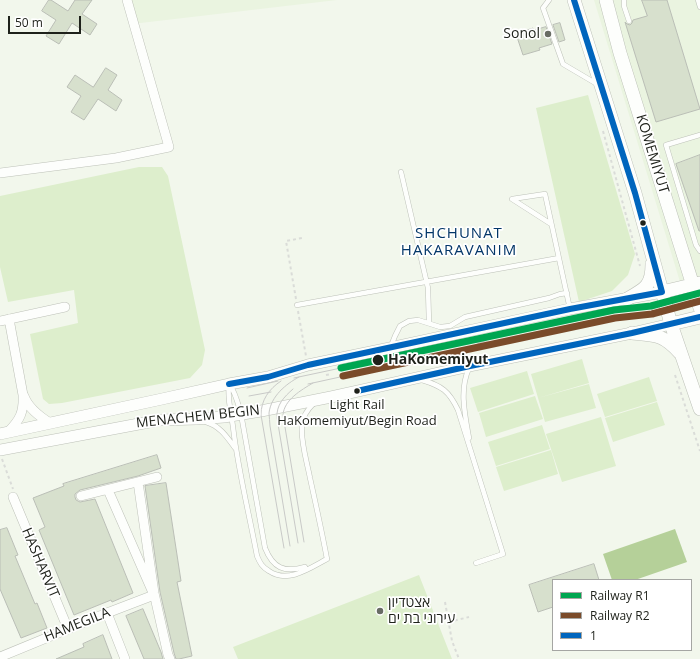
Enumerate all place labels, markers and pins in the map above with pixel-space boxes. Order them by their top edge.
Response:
place label: Sonol [503,26,540,42]
marker: Sonol [543,29,553,39]
unlabelled marker [638,218,648,228]
place label: HaKomemiyut [388,352,488,368]
marker: HaKomemiyut [371,353,385,367]
marker: Light Rail HaKomemiyut/Begin Road [352,386,362,396]
place label: Light Rail HaKomemiyut/Begin Road [277,397,437,428]
place label: אצטדיון עירוני בת ים [388,595,455,628]
marker: אצטדיון עירוני בת ים [375,606,385,616]

